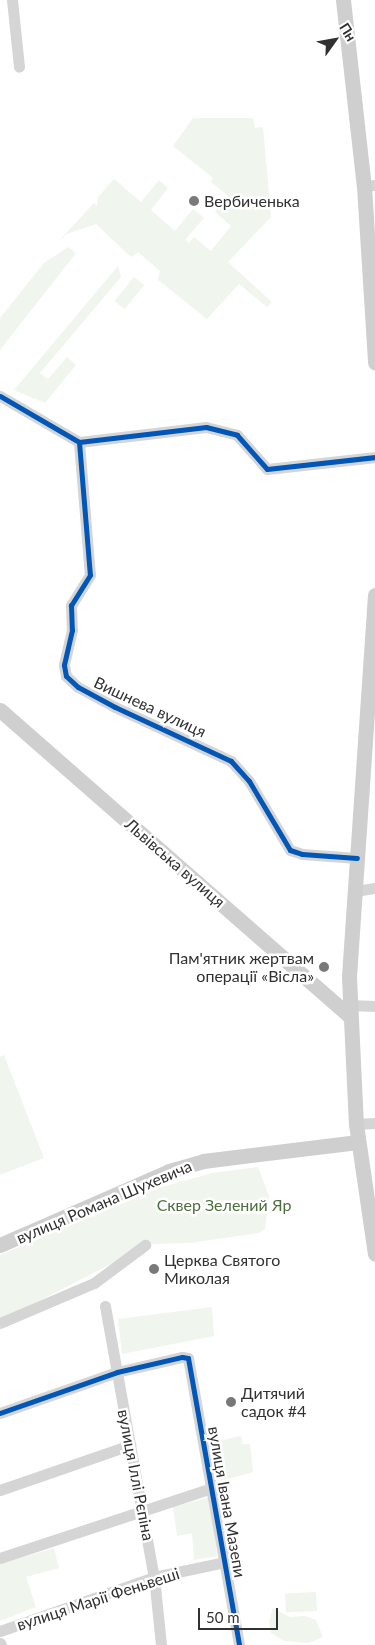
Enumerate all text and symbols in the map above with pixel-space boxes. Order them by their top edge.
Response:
north arrow [310,15,360,65]
text: Пн [336,20,360,44]
place label: Вербиченька [204,191,300,211]
marker: Вербиченька [188,195,200,207]
street label: Вишнева вулиця [91,673,209,741]
street label: Львівська вулиця [121,814,229,912]
place label: Пам'ятник жертвам операції «Вісла» [169,948,314,986]
marker: Пам'ятник жертвам операції «Вісла» [318,961,330,973]
street label: вулиця Романа Шухевича [13,1156,195,1248]
park label: Сквер Зелений Яр [157,1195,291,1215]
place label: Церква Святого Миколая [164,1250,280,1288]
marker: Церква Святого Миколая [148,1263,160,1275]
place label: Дитячий садок #4 [241,1383,306,1421]
marker: Дитячий садок #4 [225,1396,237,1408]
street label: вулиця Іллі Рєпіна [114,1408,158,1542]
street label: вулиця Івана Мазепи [204,1425,250,1579]
street label: вулиця Марії Феньвеші [14,1564,182,1634]
scale bar [200,1598,280,1630]
text: 50 m [206,1608,240,1626]

